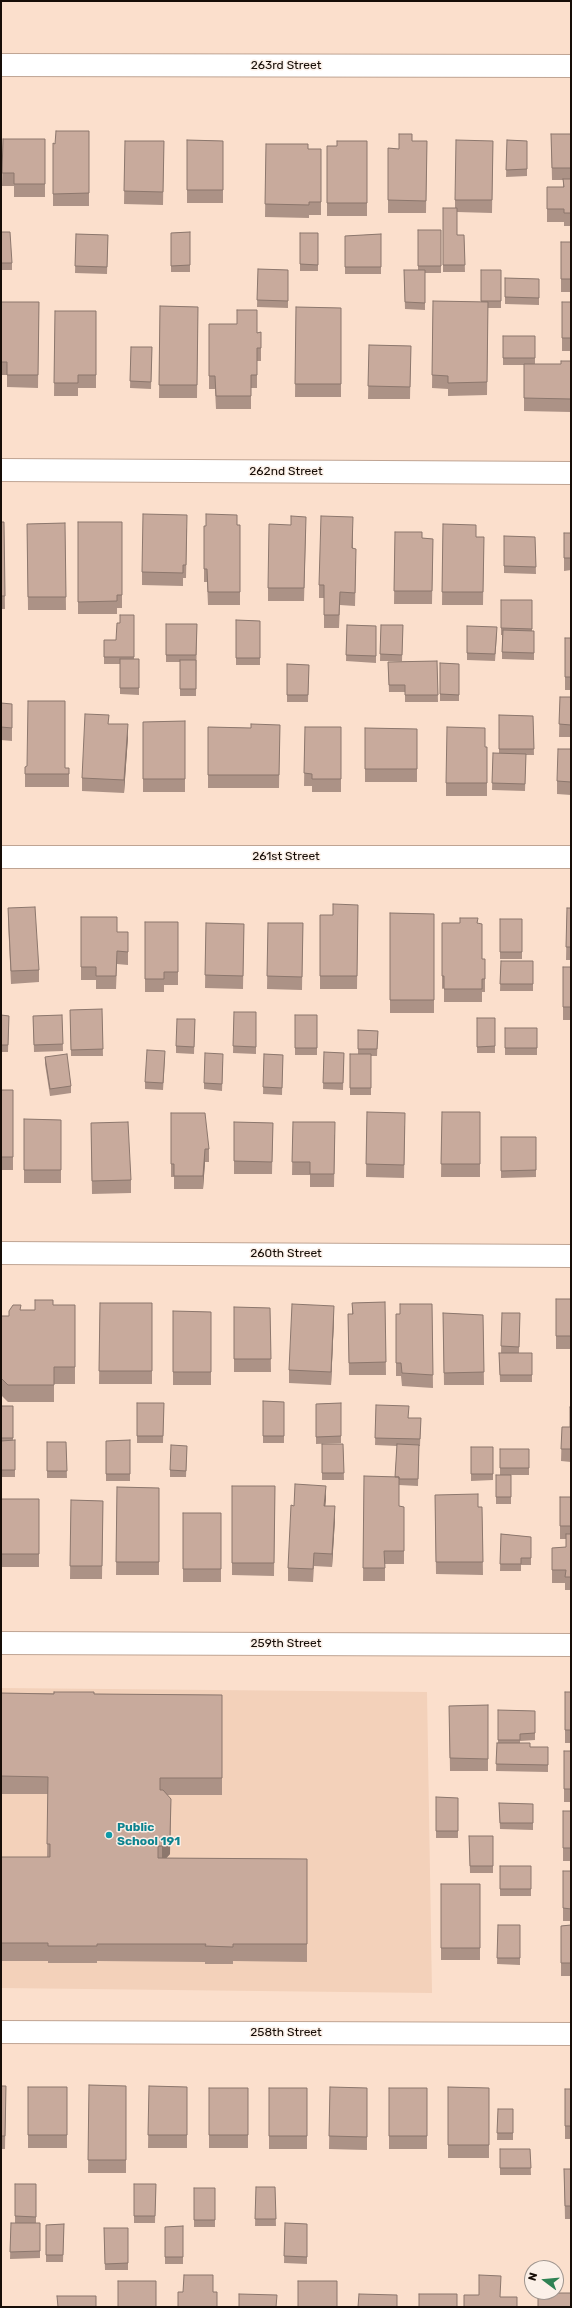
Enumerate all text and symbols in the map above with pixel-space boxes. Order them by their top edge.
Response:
street label: 263rd Street [251,59,321,73]
street label: 262nd Street [249,465,323,479]
street label: 261st Street [252,850,320,864]
street label: 260th Street [250,1247,322,1261]
street label: 259th Street [251,1637,321,1651]
place label: Public School 191 [117,1821,180,1849]
marker: Public School 191 [104,1830,114,1840]
street label: 258th Street [250,2026,322,2040]
north arrow [524,2260,564,2300]
text: N [526,2271,540,2282]

